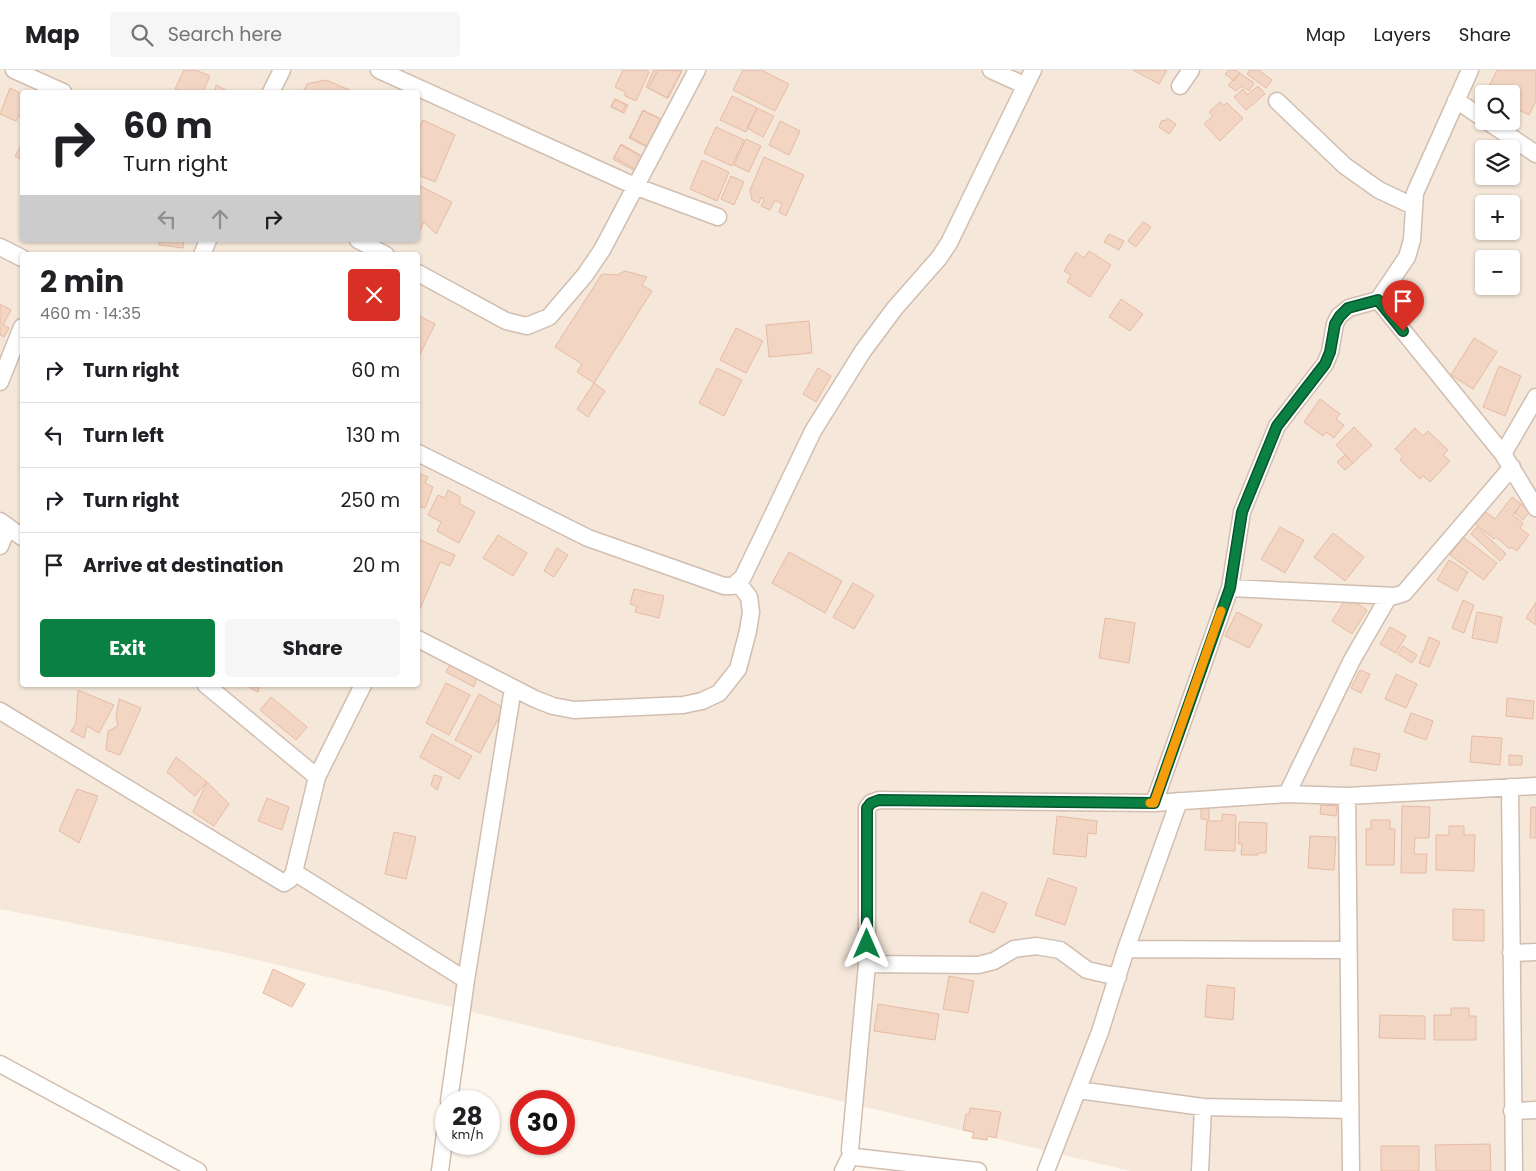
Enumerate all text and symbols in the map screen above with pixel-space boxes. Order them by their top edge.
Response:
search box [110,12,460,57]
text: Map [25,18,80,51]
icon: search [128,21,156,49]
text: Search here [168,21,282,48]
text: Map [1306,22,1346,47]
text: Layers [1374,22,1431,47]
text: Share [1459,22,1511,47]
map controls [1475,85,1520,295]
button: search [1475,85,1520,130]
text: 60 m [123,101,213,150]
icon: right [40,110,105,175]
button: layers [1475,140,1520,185]
text: Turn right [123,148,228,179]
button: + [1475,195,1520,240]
icon: left [153,205,181,233]
icon: ahead [206,205,234,233]
icon: right [259,205,287,233]
button: − [1475,250,1520,295]
text: 2 min [40,260,124,303]
button: close [348,269,400,321]
pin [1382,280,1424,331]
icon: arrive [1389,287,1417,315]
text: 460 m · 14:35 [40,302,141,325]
icon: right [40,356,68,384]
text: Turn right [83,357,179,384]
text: 60 m [351,357,400,384]
icon: left [40,421,68,449]
text: Turn left [83,422,164,449]
text: 130 m [346,422,400,449]
icon: right [40,486,68,514]
text: Turn right [83,487,179,514]
text: 250 m [341,487,400,514]
icon: arrive [40,551,68,579]
text: Arrive at destination [83,552,284,579]
text: 20 m [352,552,400,579]
button: Exit [40,619,215,677]
button: Share [225,619,400,677]
position arrow [840,917,892,969]
speed limit sign: 30 [510,1090,575,1155]
text: 28 [452,1099,483,1134]
text: km/h [452,1126,483,1143]

